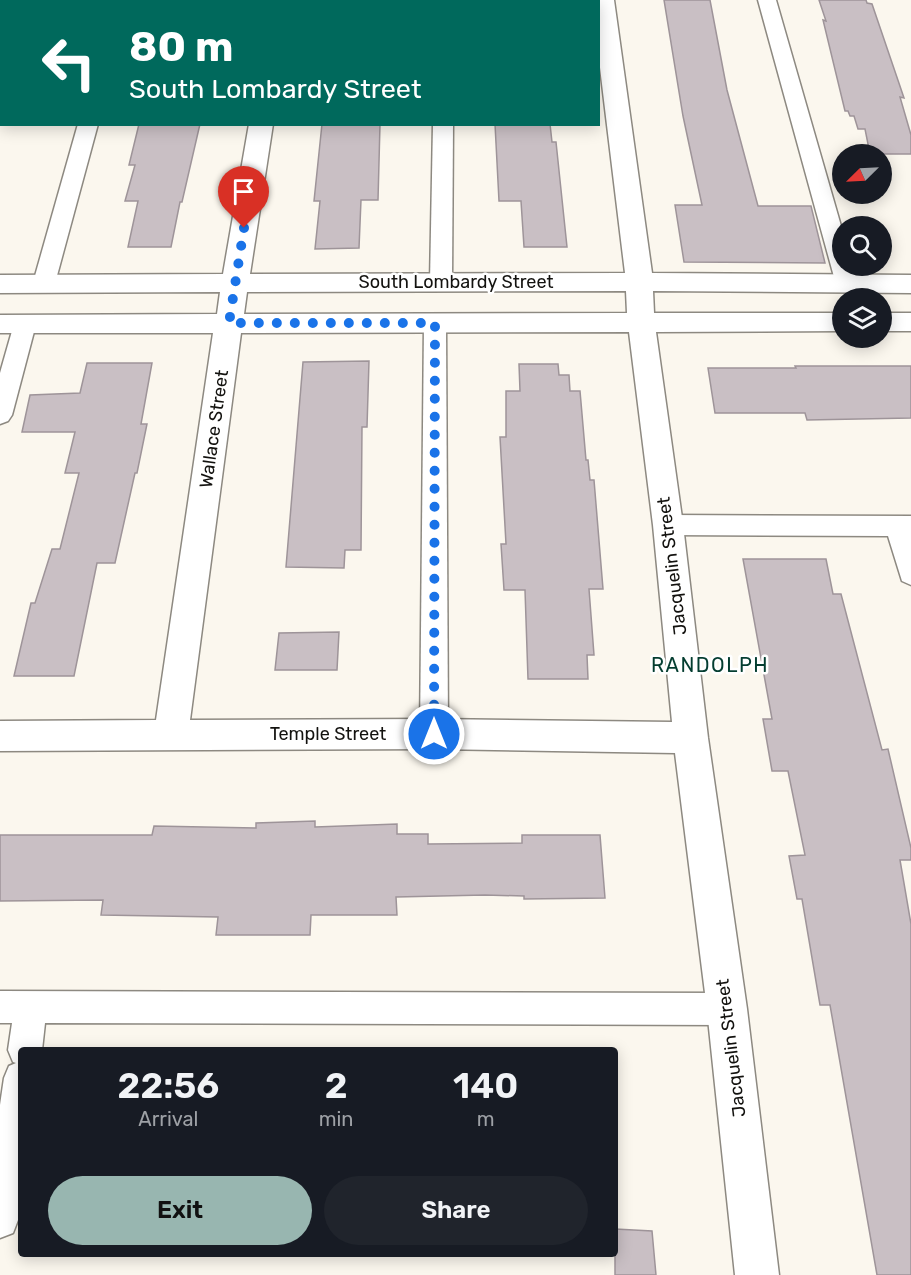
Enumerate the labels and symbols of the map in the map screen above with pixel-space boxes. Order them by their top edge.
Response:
north arrow [832,144,892,204]
pin [218,166,269,228]
street label: South Lombardy Street [359,271,553,293]
street label: Wallace Street [195,368,233,490]
street label: Jacquelin Street [653,496,691,636]
district label: RANDOLPH [651,653,769,677]
position arrow [402,702,466,766]
street label: Temple Street [270,723,386,745]
street label: Jacquelin Street [712,978,750,1118]

